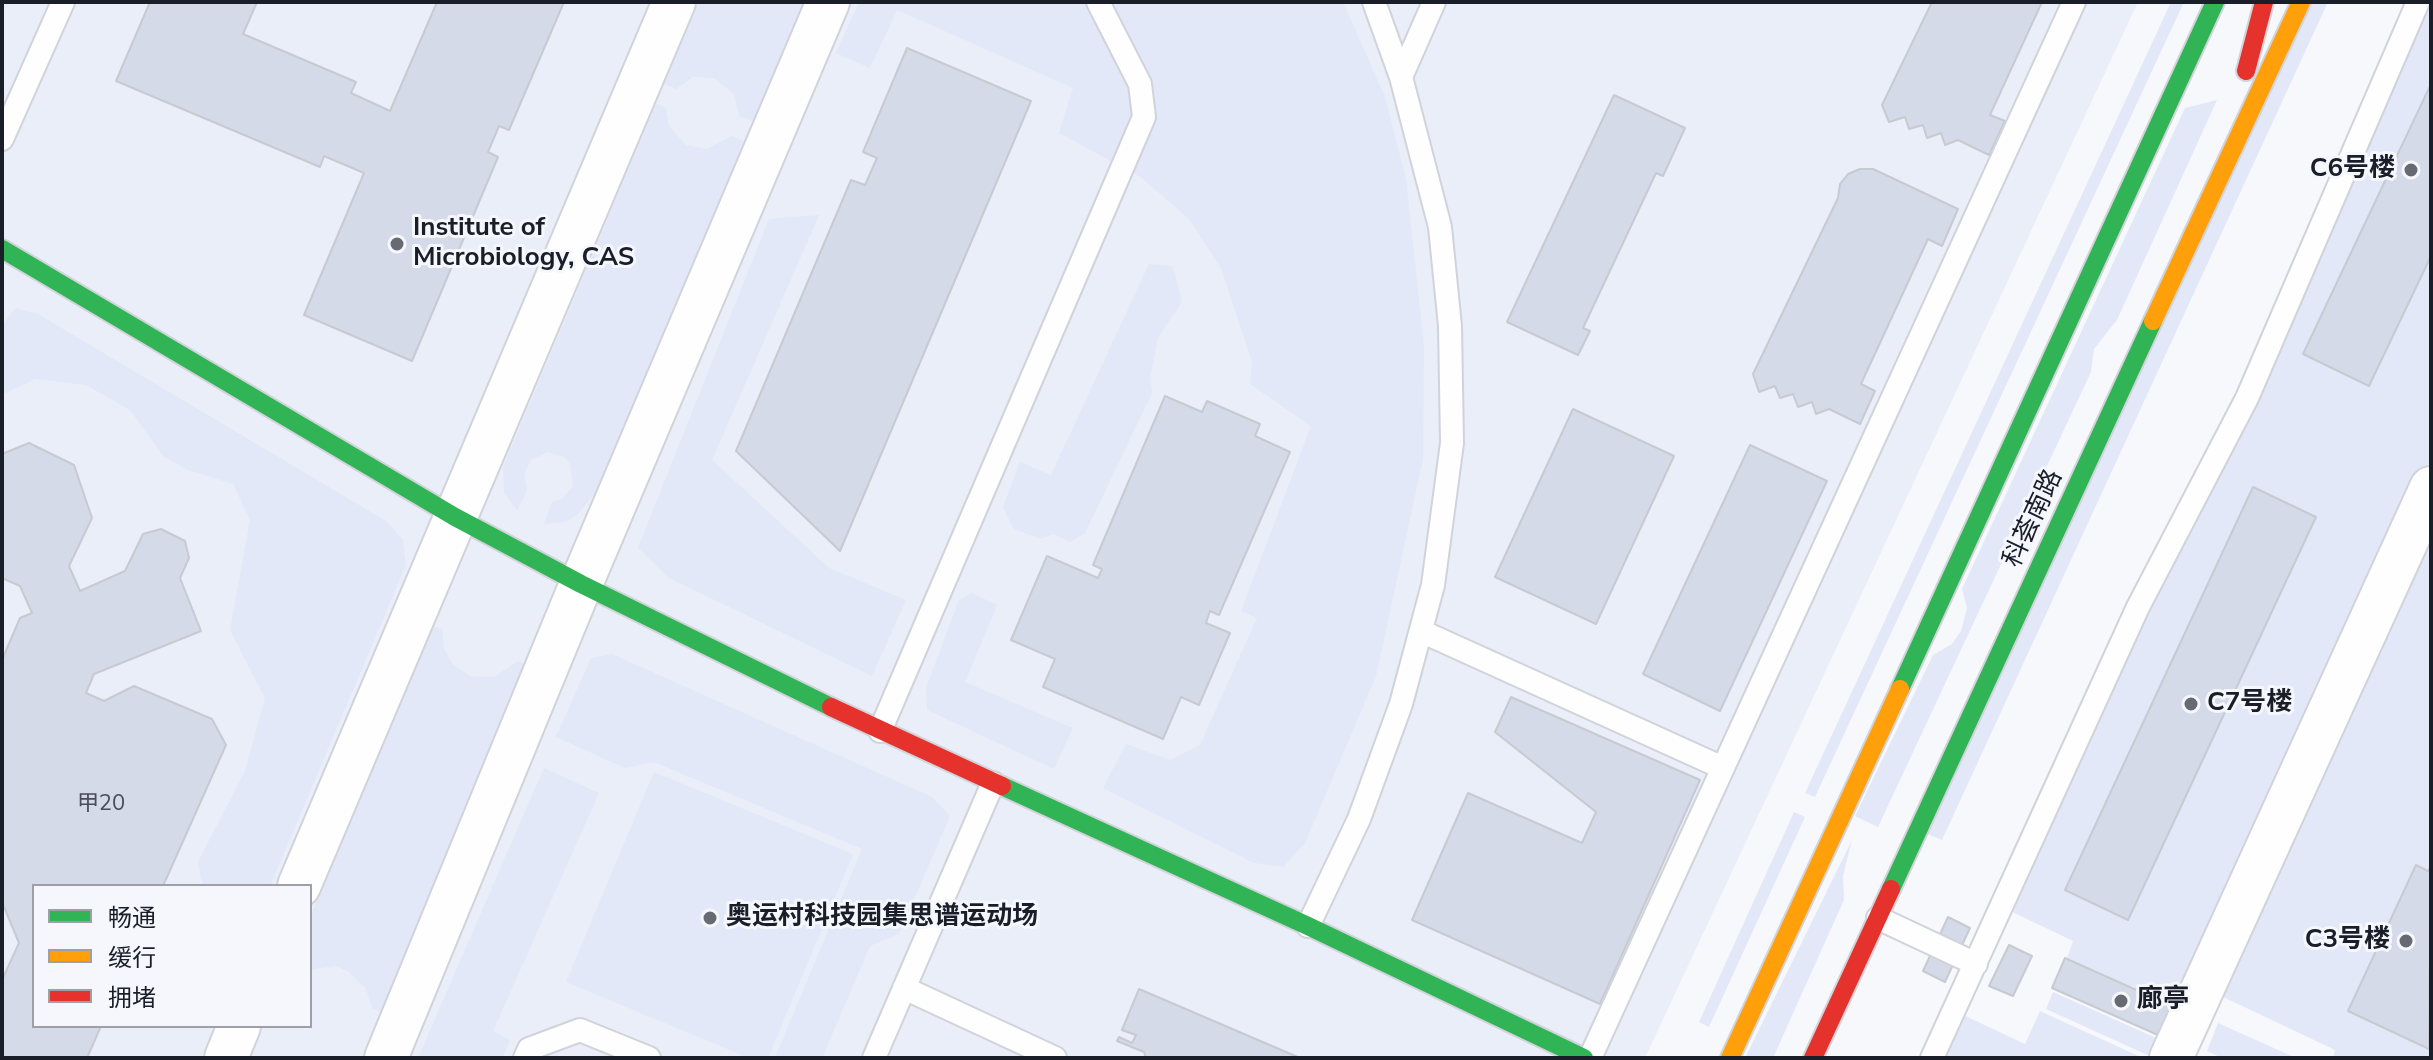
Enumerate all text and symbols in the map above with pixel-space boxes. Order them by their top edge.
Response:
place label: C6号楼 [2310,154,2395,186]
marker: C6号楼 [2402,161,2420,179]
place label: Institute of Microbiology, CAS [413,213,634,274]
marker: Institute of Microbiology, CAS [388,235,406,253]
street label: 科荟南路 [1998,465,2070,573]
place label: C7号楼 [2207,688,2292,720]
marker: C7号楼 [2182,695,2200,713]
house number: 甲20 [77,792,125,818]
legend [32,884,312,1028]
text: 畅通 [108,902,156,934]
place label: 奥运村科技园集思谱运动场 [726,902,1038,934]
marker: 奥运村科技园集思谱运动场 [701,909,719,927]
place label: C3号楼 [2305,925,2390,957]
marker: C3号楼 [2397,932,2415,950]
text: 缓行 [108,942,156,974]
text: 拥堵 [108,982,156,1014]
place label: 廊亭 [2137,985,2189,1017]
marker: 廊亭 [2112,992,2130,1010]

